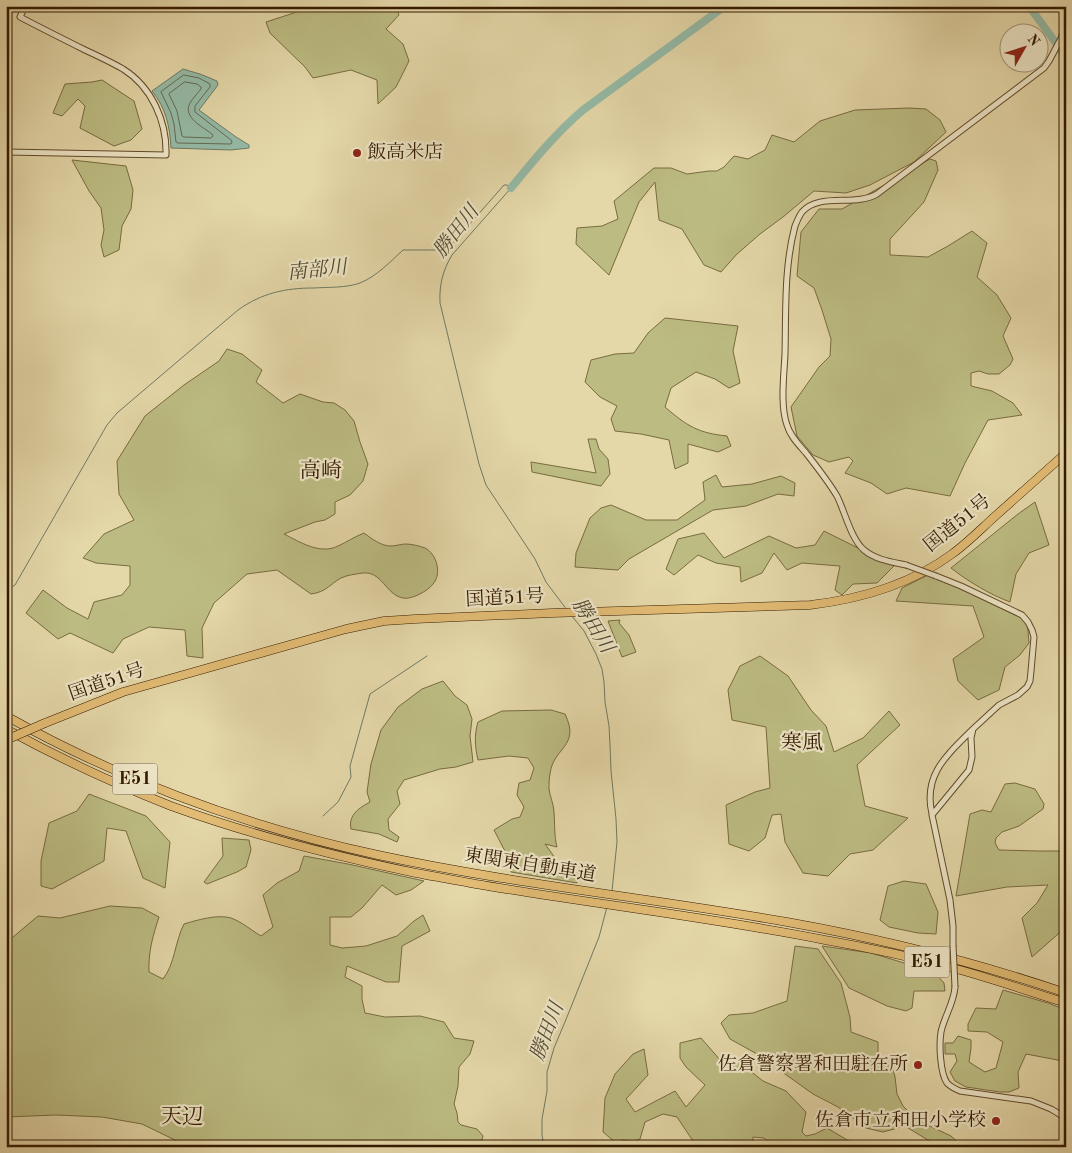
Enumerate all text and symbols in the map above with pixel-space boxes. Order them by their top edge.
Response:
north arrow [1000,22,1050,72]
text: N [1025,32,1042,49]
place label: 飯高米店 [367,142,443,163]
marker: 飯高米店 [351,147,363,159]
water label: 勝田川 [429,199,485,262]
water label: 南部川 [286,256,350,284]
district label: 高崎 [300,459,342,482]
street label: 国道51号 [920,490,995,556]
street label: 国道51号 [465,585,545,611]
water label: 勝田川 [568,594,619,658]
street label: 国道51号 [66,659,147,705]
district label: 寒風 [781,731,823,754]
road number: E51 [112,764,158,794]
street label: 東関東自動車道 [463,843,598,886]
road number: E51 [904,946,950,978]
water label: 勝田川 [526,998,569,1064]
place label: 佐倉警察署和田駐在所 [718,1053,908,1075]
marker: 佐倉警察署和田駐在所 [912,1059,924,1071]
district label: 天辺 [161,1106,203,1128]
place label: 佐倉市立和田小学校 [815,1110,986,1131]
marker: 佐倉市立和田小学校 [990,1115,1002,1127]

